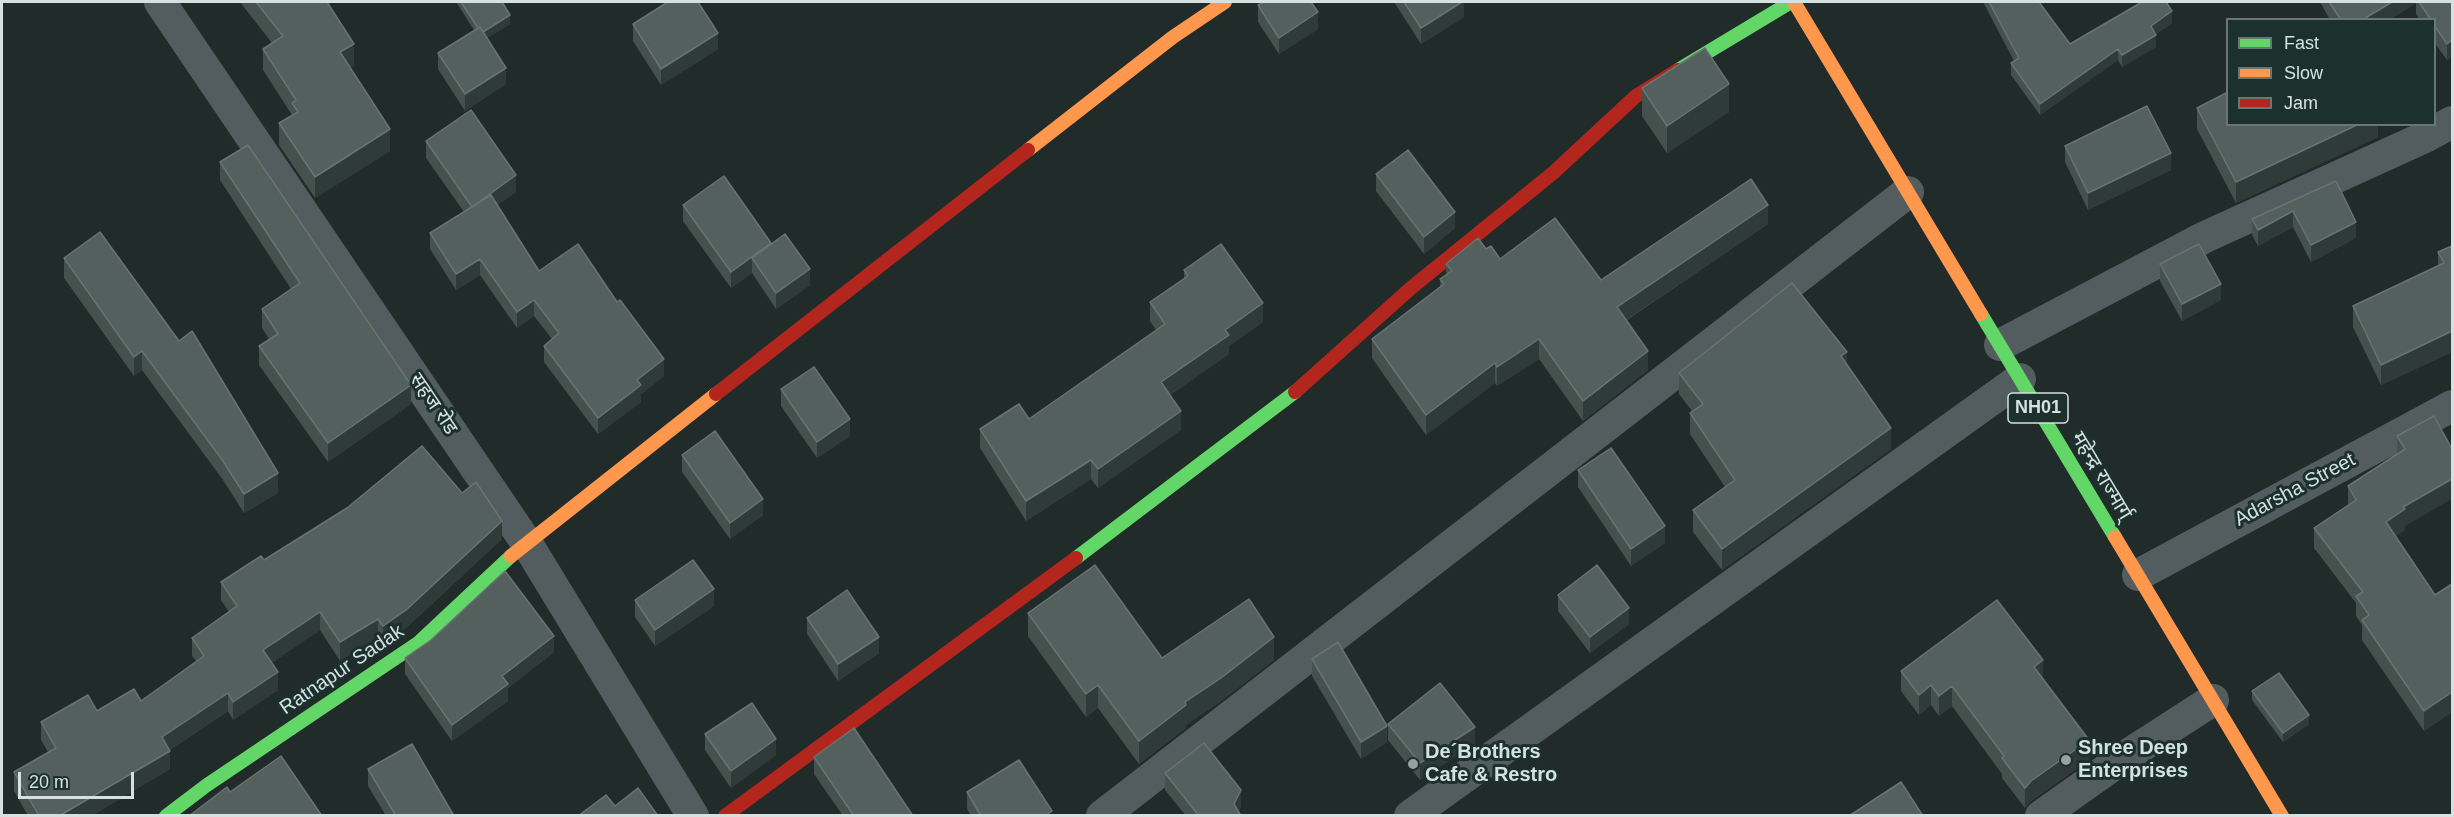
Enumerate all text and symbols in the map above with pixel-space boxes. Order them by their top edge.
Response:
legend [2226,18,2436,126]
text: Fast [2284,33,2319,53]
text: Slow [2284,63,2323,83]
text: Jam [2284,93,2318,113]
street label: सहज रोड [404,369,462,439]
road number: NH01 [2008,393,2068,423]
street label: महेन्द्र राज्मार्ग् [2065,428,2137,524]
street label: Adarsha Street [2230,448,2360,532]
street label: Ratnapur Sadak [275,620,409,720]
place label: Shree Deep Enterprises [2078,736,2188,783]
place label: De´Brothers Cafe & Restro [1425,740,1557,787]
marker: Shree Deep Enterprises [2059,753,2073,767]
marker: De´Brothers Cafe & Restro [1406,757,1420,771]
scale bar [21,760,136,798]
text: 20 m [29,772,69,792]

